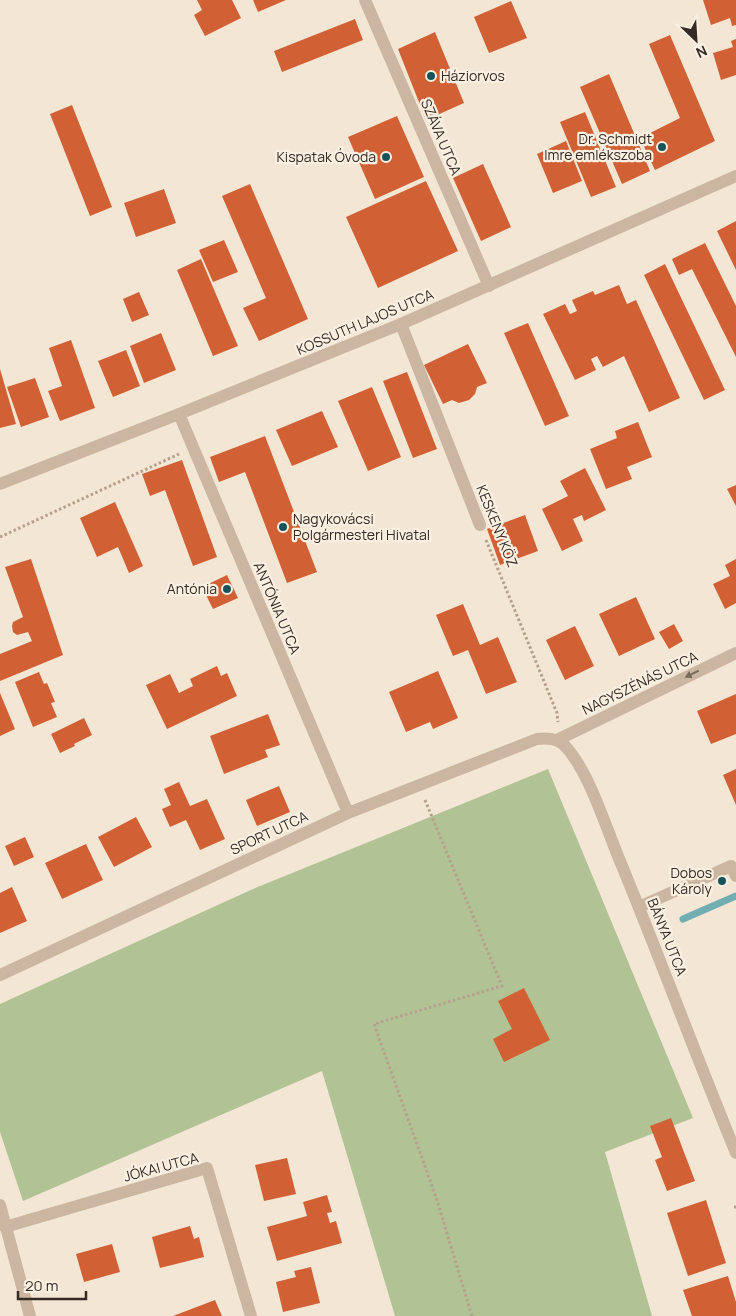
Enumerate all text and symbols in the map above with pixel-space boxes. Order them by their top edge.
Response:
north arrow [671,15,721,65]
text: N [693,41,710,63]
place label: Háziorvos [441,66,505,85]
marker: Háziorvos [425,70,437,82]
street label: SZÁVA UTCA [417,96,466,178]
place label: Dr. Schmidt Imre emlékszoba [544,129,652,164]
marker: Dr. Schmidt Imre emlékszoba [656,141,668,153]
place label: Kispatak Óvoda [277,147,376,166]
marker: Kispatak Óvoda [380,151,392,163]
street label: KOSSUTH LAJOS UTCA [294,284,436,359]
street label: KESKENY KÖZ [472,482,523,570]
place label: Nagykovácsi Polgármesteri Hivatal [293,509,430,544]
marker: Nagykovácsi Polgármesteri Hivatal [277,521,289,533]
street label: ANTÓNIA UTCA [250,559,305,657]
place label: Antónia [167,579,217,598]
marker: Antónia [221,583,233,595]
street label: NAGYSZÉNÁS UTCA [579,646,701,719]
one-way arrow [685,670,699,678]
street label: SPORT UTCA [227,806,311,859]
place label: Dobos Károly [670,863,713,898]
marker: Dobos Károly [716,875,728,887]
street label: BÁNYA UTCA [643,895,692,979]
street label: JÓKAI UTCA [121,1147,200,1186]
scale bar [18,1268,85,1300]
text: 20 m [25,1275,58,1296]

